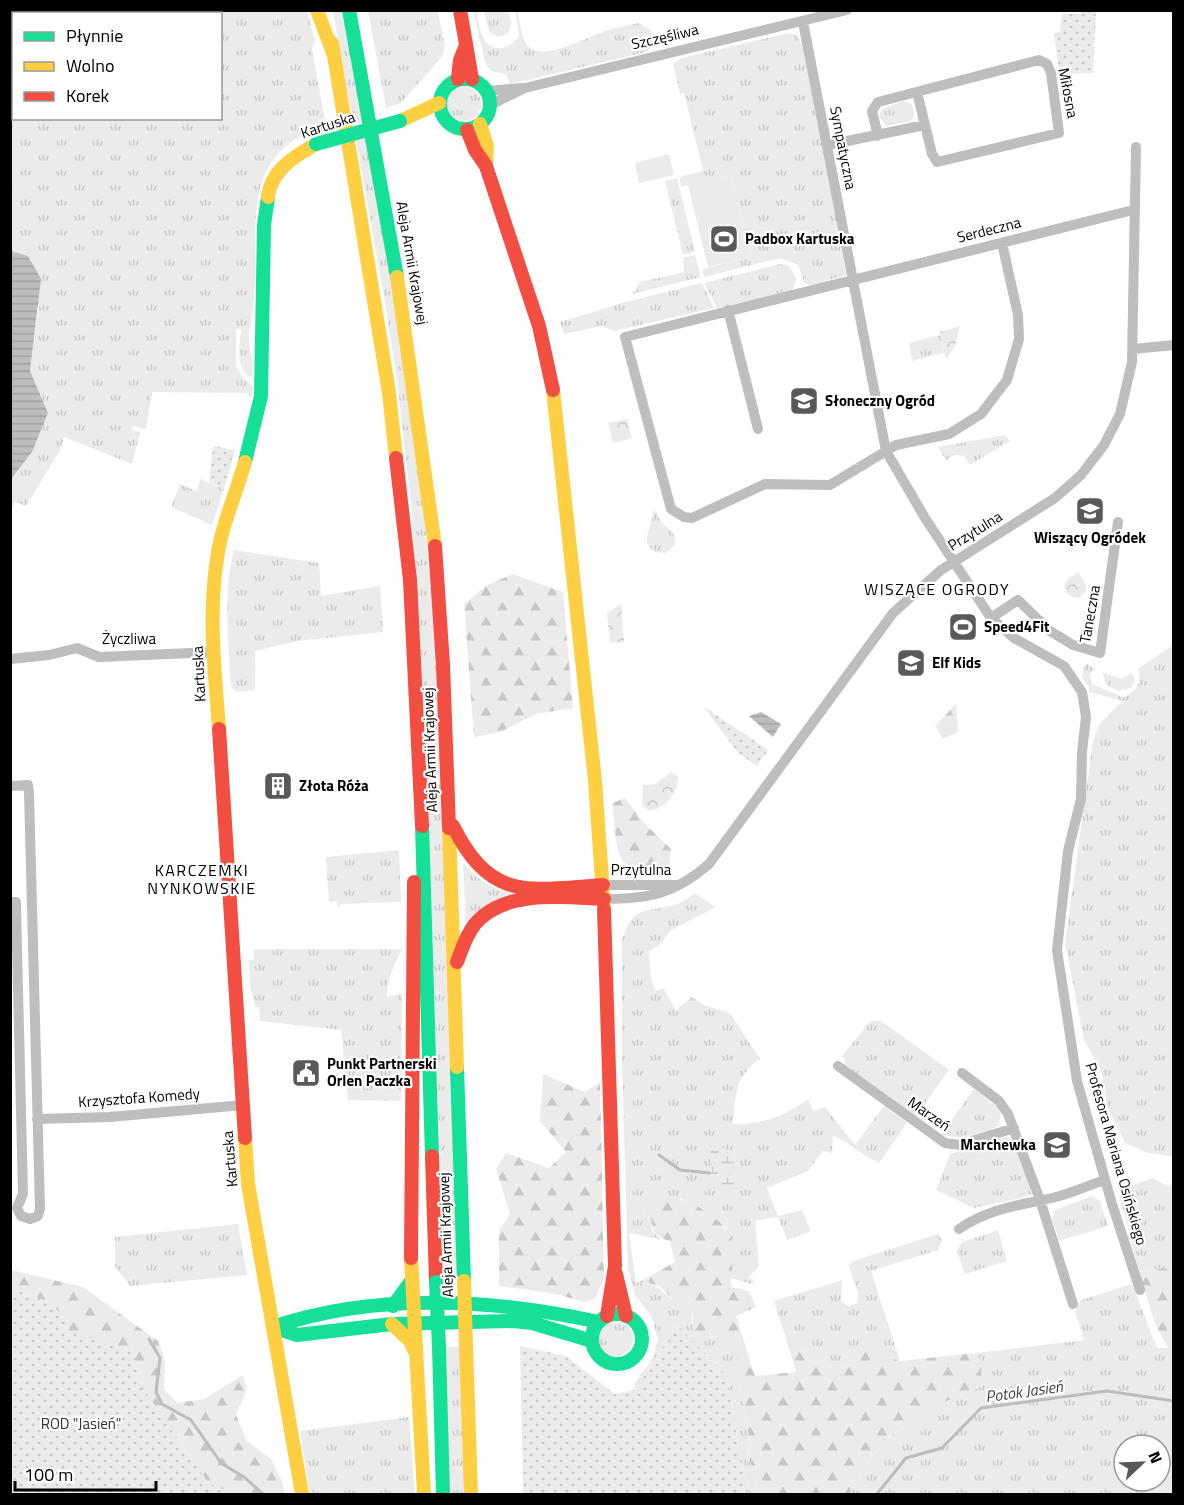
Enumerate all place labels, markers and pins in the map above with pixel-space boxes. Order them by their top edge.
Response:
sports icon: Padbox Kartuska [708,223,740,255]
place label: Padbox Kartuska [745,227,855,250]
school or university icon: Słoneczny Ogród [788,385,820,417]
place label: Słoneczny Ogród [825,389,935,412]
school or university icon: Wiszący Ogródek [1074,495,1106,527]
place label: Wiszący Ogródek [1034,526,1146,549]
sports icon: Speed4Fit [947,611,979,643]
place label: Speed4Fit [984,615,1050,638]
school or university icon: Elf Kids [895,647,927,679]
place label: Elf Kids [932,651,981,674]
building icon: Złota Róża [262,770,294,802]
place label: Złota Róża [299,774,369,797]
place label: Punkt Partnerski Orlen Paczka [327,1052,437,1092]
public building icon: Punkt Partnerski Orlen Paczka [290,1057,322,1089]
school or university icon: Marchewka [1041,1129,1073,1161]
place label: Marchewka [960,1133,1036,1156]

